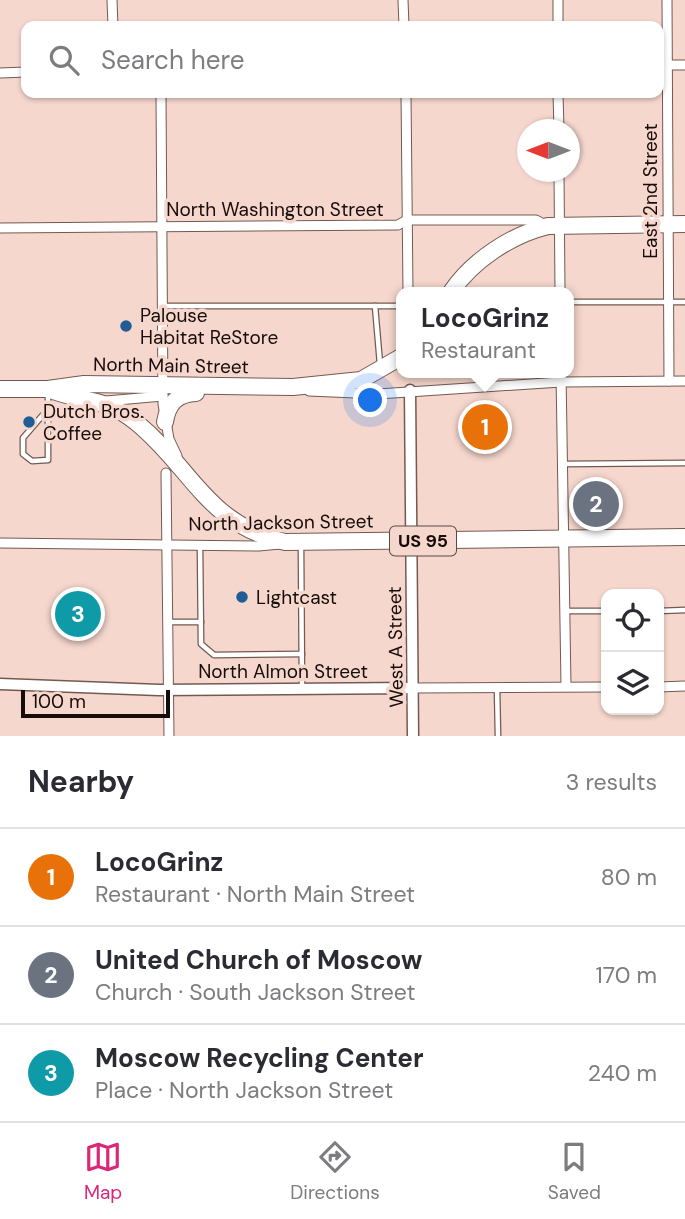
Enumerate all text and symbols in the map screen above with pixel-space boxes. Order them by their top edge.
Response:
search box [21,21,664,98]
icon: search [45,41,83,79]
text: Search here [101,43,244,77]
north arrow [517,119,580,182]
street label: East 2nd Street [638,123,663,259]
street label: North Washington Street [166,197,384,222]
popup [396,287,574,378]
text: LocoGrinz [421,301,549,335]
place label: Palouse Habitat ReStore [140,303,278,350]
marker: Palouse Habitat ReStore [118,318,134,334]
text: Restaurant [421,335,536,365]
street label: North Main Street [93,352,249,379]
your location [353,383,387,417]
place label: Dutch Bros. Coffee [43,399,144,446]
pin: 1 [462,401,508,453]
marker: Dutch Bros. Coffee [21,414,37,430]
pin: 2 [573,478,619,530]
street label: North Jackson Street [188,508,374,537]
road number: US 95 [390,526,456,556]
place label: Lightcast [256,585,337,610]
street label: West A Street [382,586,409,708]
pin: 3 [55,588,101,640]
marker: Lightcast [234,589,250,605]
map controls [601,589,664,715]
button: locate [601,589,664,652]
button: layers [601,652,664,715]
street label: North Almon Street [198,659,368,684]
scale bar [21,687,170,719]
text: 100 m [32,689,86,714]
text: Nearby [28,762,134,801]
text: 3 results [566,767,657,797]
text: LocoGrinz [95,845,223,879]
text: 1 [47,862,55,892]
text: 80 m [601,862,657,892]
text: Restaurant · North Main Street [95,879,415,909]
text: United Church of Moscow [95,943,422,977]
text: 2 [44,960,58,990]
text: 170 m [596,960,657,990]
text: Church · South Jackson Street [95,977,415,1007]
text: Moscow Recycling Center [95,1041,424,1075]
text: 3 [44,1058,58,1088]
text: 240 m [588,1058,657,1088]
text: Place · North Jackson Street [95,1075,393,1105]
tab: Map [84,1138,122,1205]
tab: Directions [290,1138,380,1205]
tab: Saved [548,1138,601,1205]

